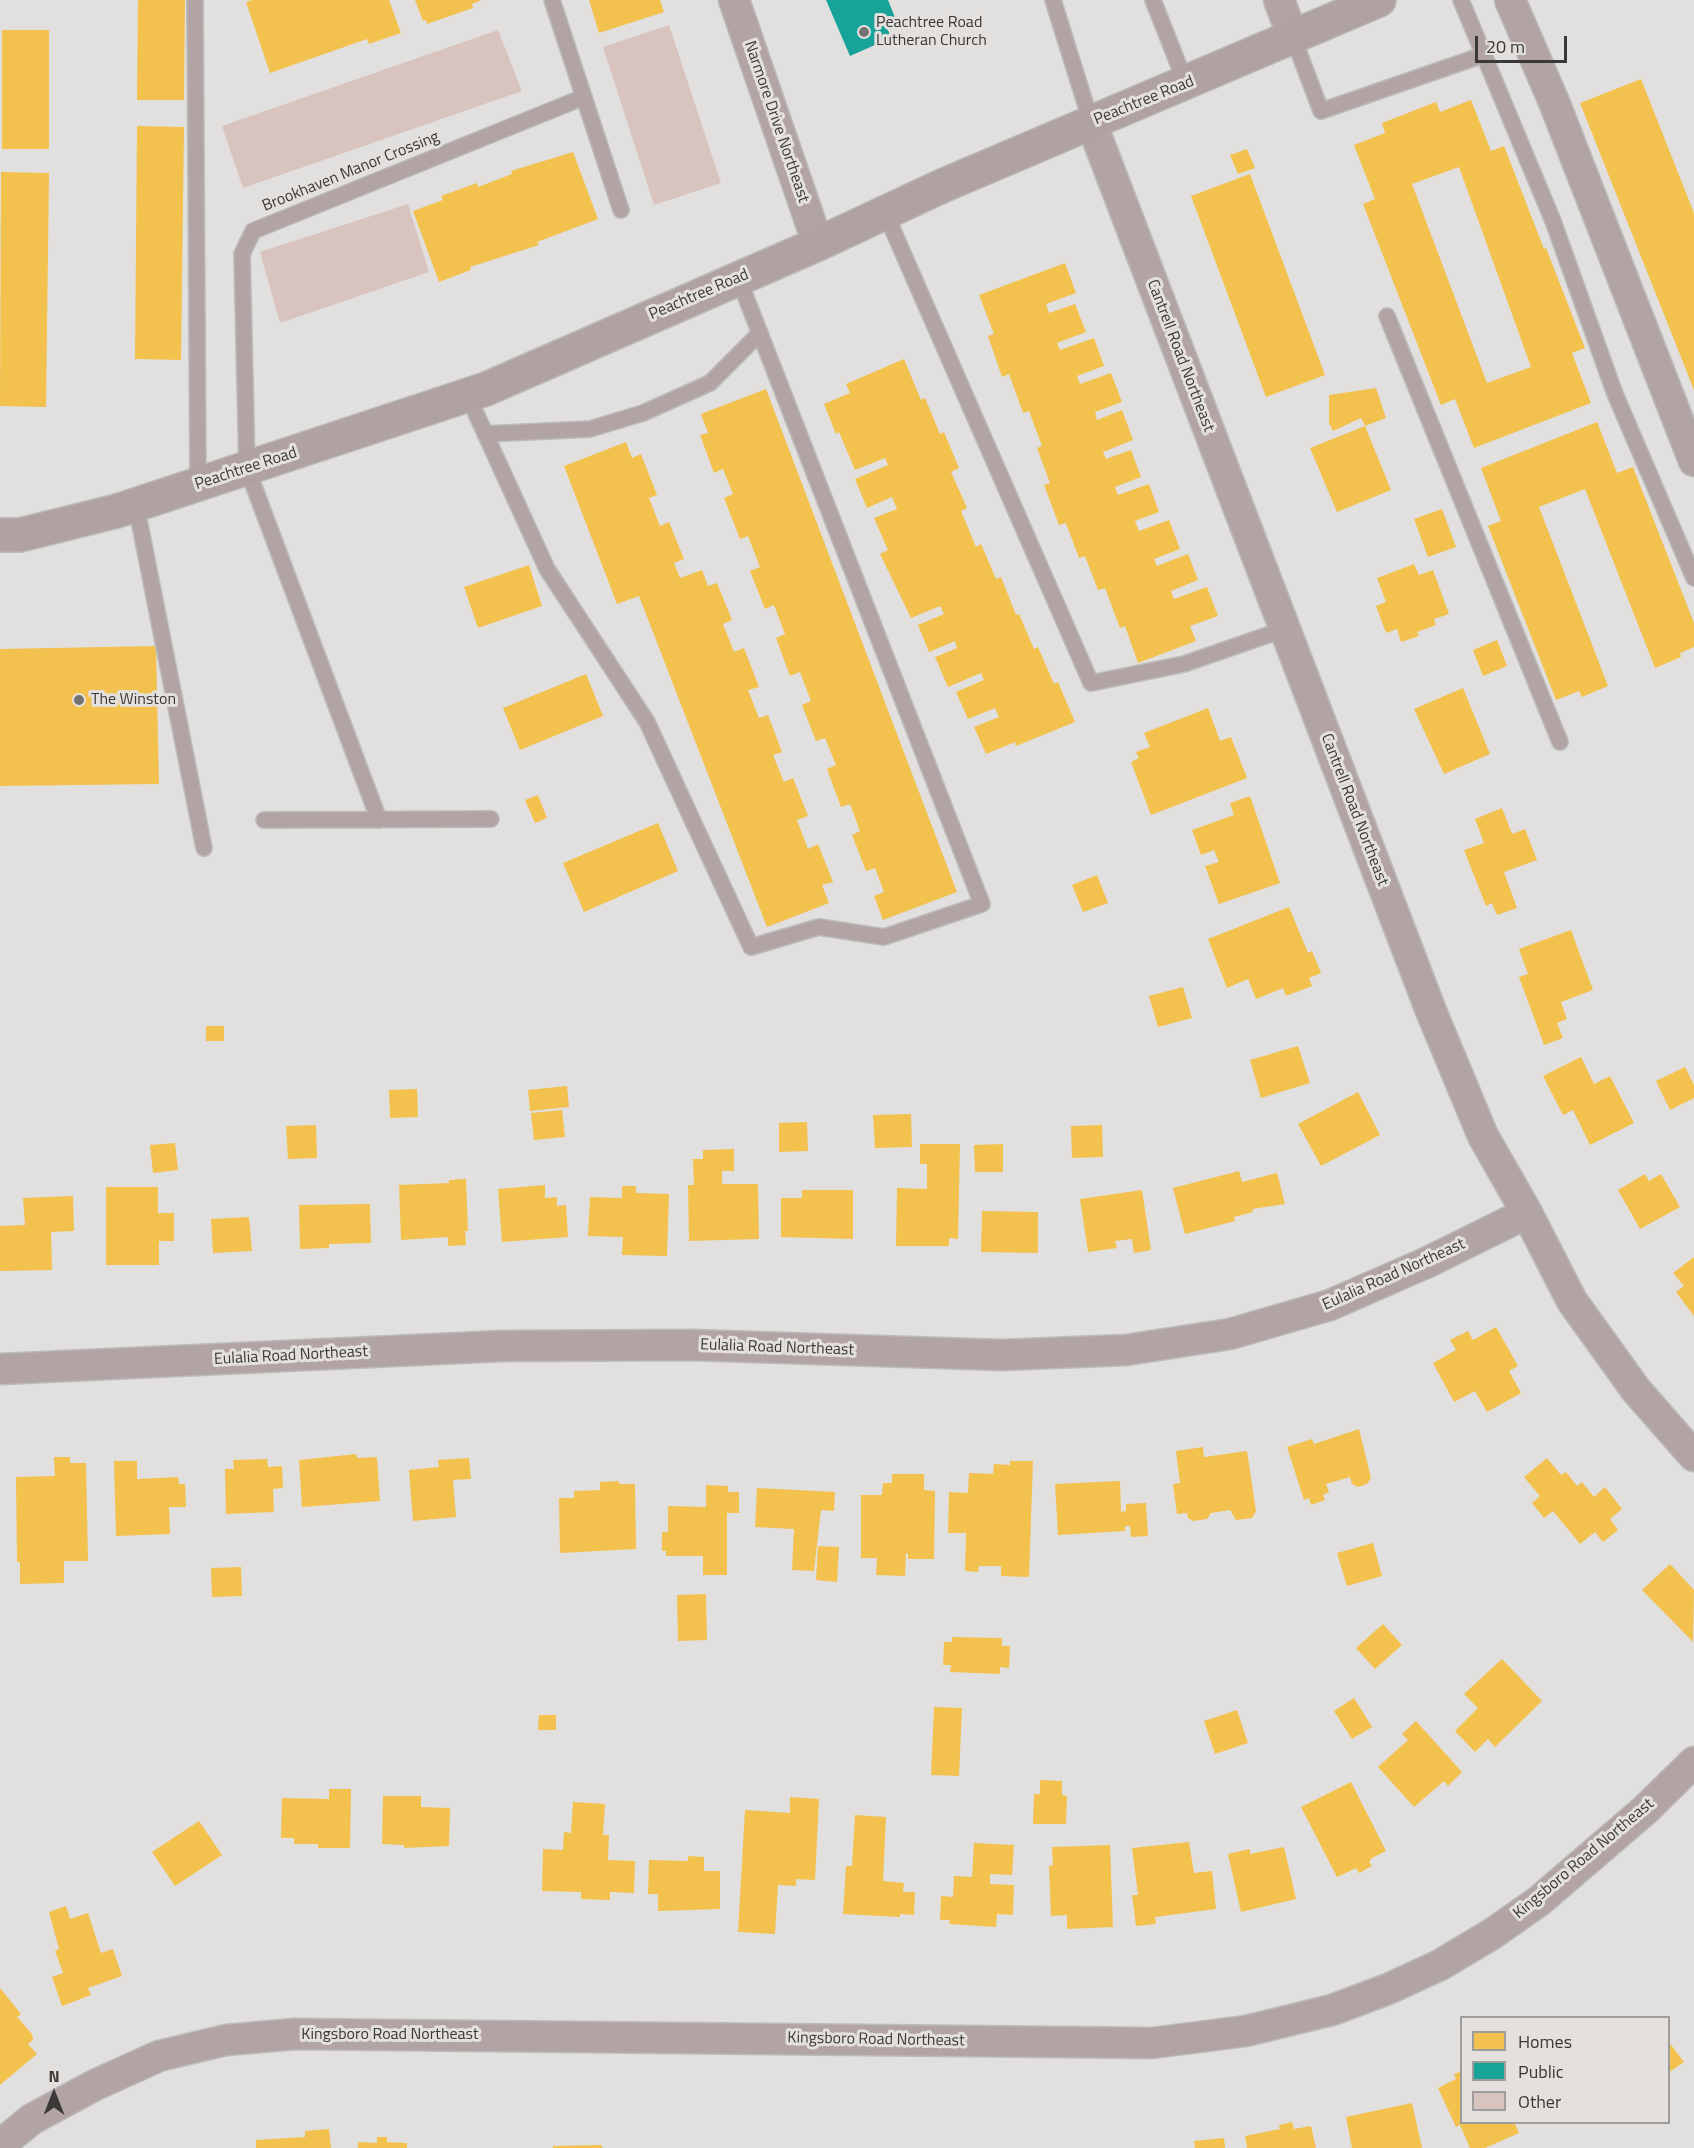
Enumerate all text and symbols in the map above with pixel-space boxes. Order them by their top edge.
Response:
place label: Peachtree Road Lutheran Church [876,13,987,51]
scale bar [1478,24,1570,62]
marker: Peachtree Road Lutheran Church [857,25,871,39]
text: 20 m [1486,33,1525,60]
street label: Narmore Drive Northeast [739,39,813,205]
street label: Peachtree Road [1091,72,1197,130]
street label: Brookhaven Manor Crossing [260,128,442,216]
street label: Peachtree Road [646,265,752,325]
street label: Cantrell Road Northeast [1142,277,1218,435]
street label: Peachtree Road [192,443,300,495]
place label: The Winston [91,690,176,710]
marker: The Winston [72,693,86,707]
street label: Cantrell Road Northeast [1316,731,1392,889]
street label: Eulalia Road Northeast [1320,1235,1468,1315]
street label: Eulalia Road Northeast [700,1336,854,1360]
street label: Eulalia Road Northeast [214,1342,368,1370]
street label: Kingsboro Road Northeast [1510,1795,1658,1923]
legend [1460,2016,1670,2124]
street label: Kingsboro Road Northeast [301,2025,479,2045]
text: Homes [1518,2028,1572,2055]
street label: Kingsboro Road Northeast [787,2029,965,2051]
text: Public [1518,2058,1564,2085]
north arrow [24,2064,84,2124]
text: N [48,2064,60,2088]
text: Other [1518,2088,1561,2115]

